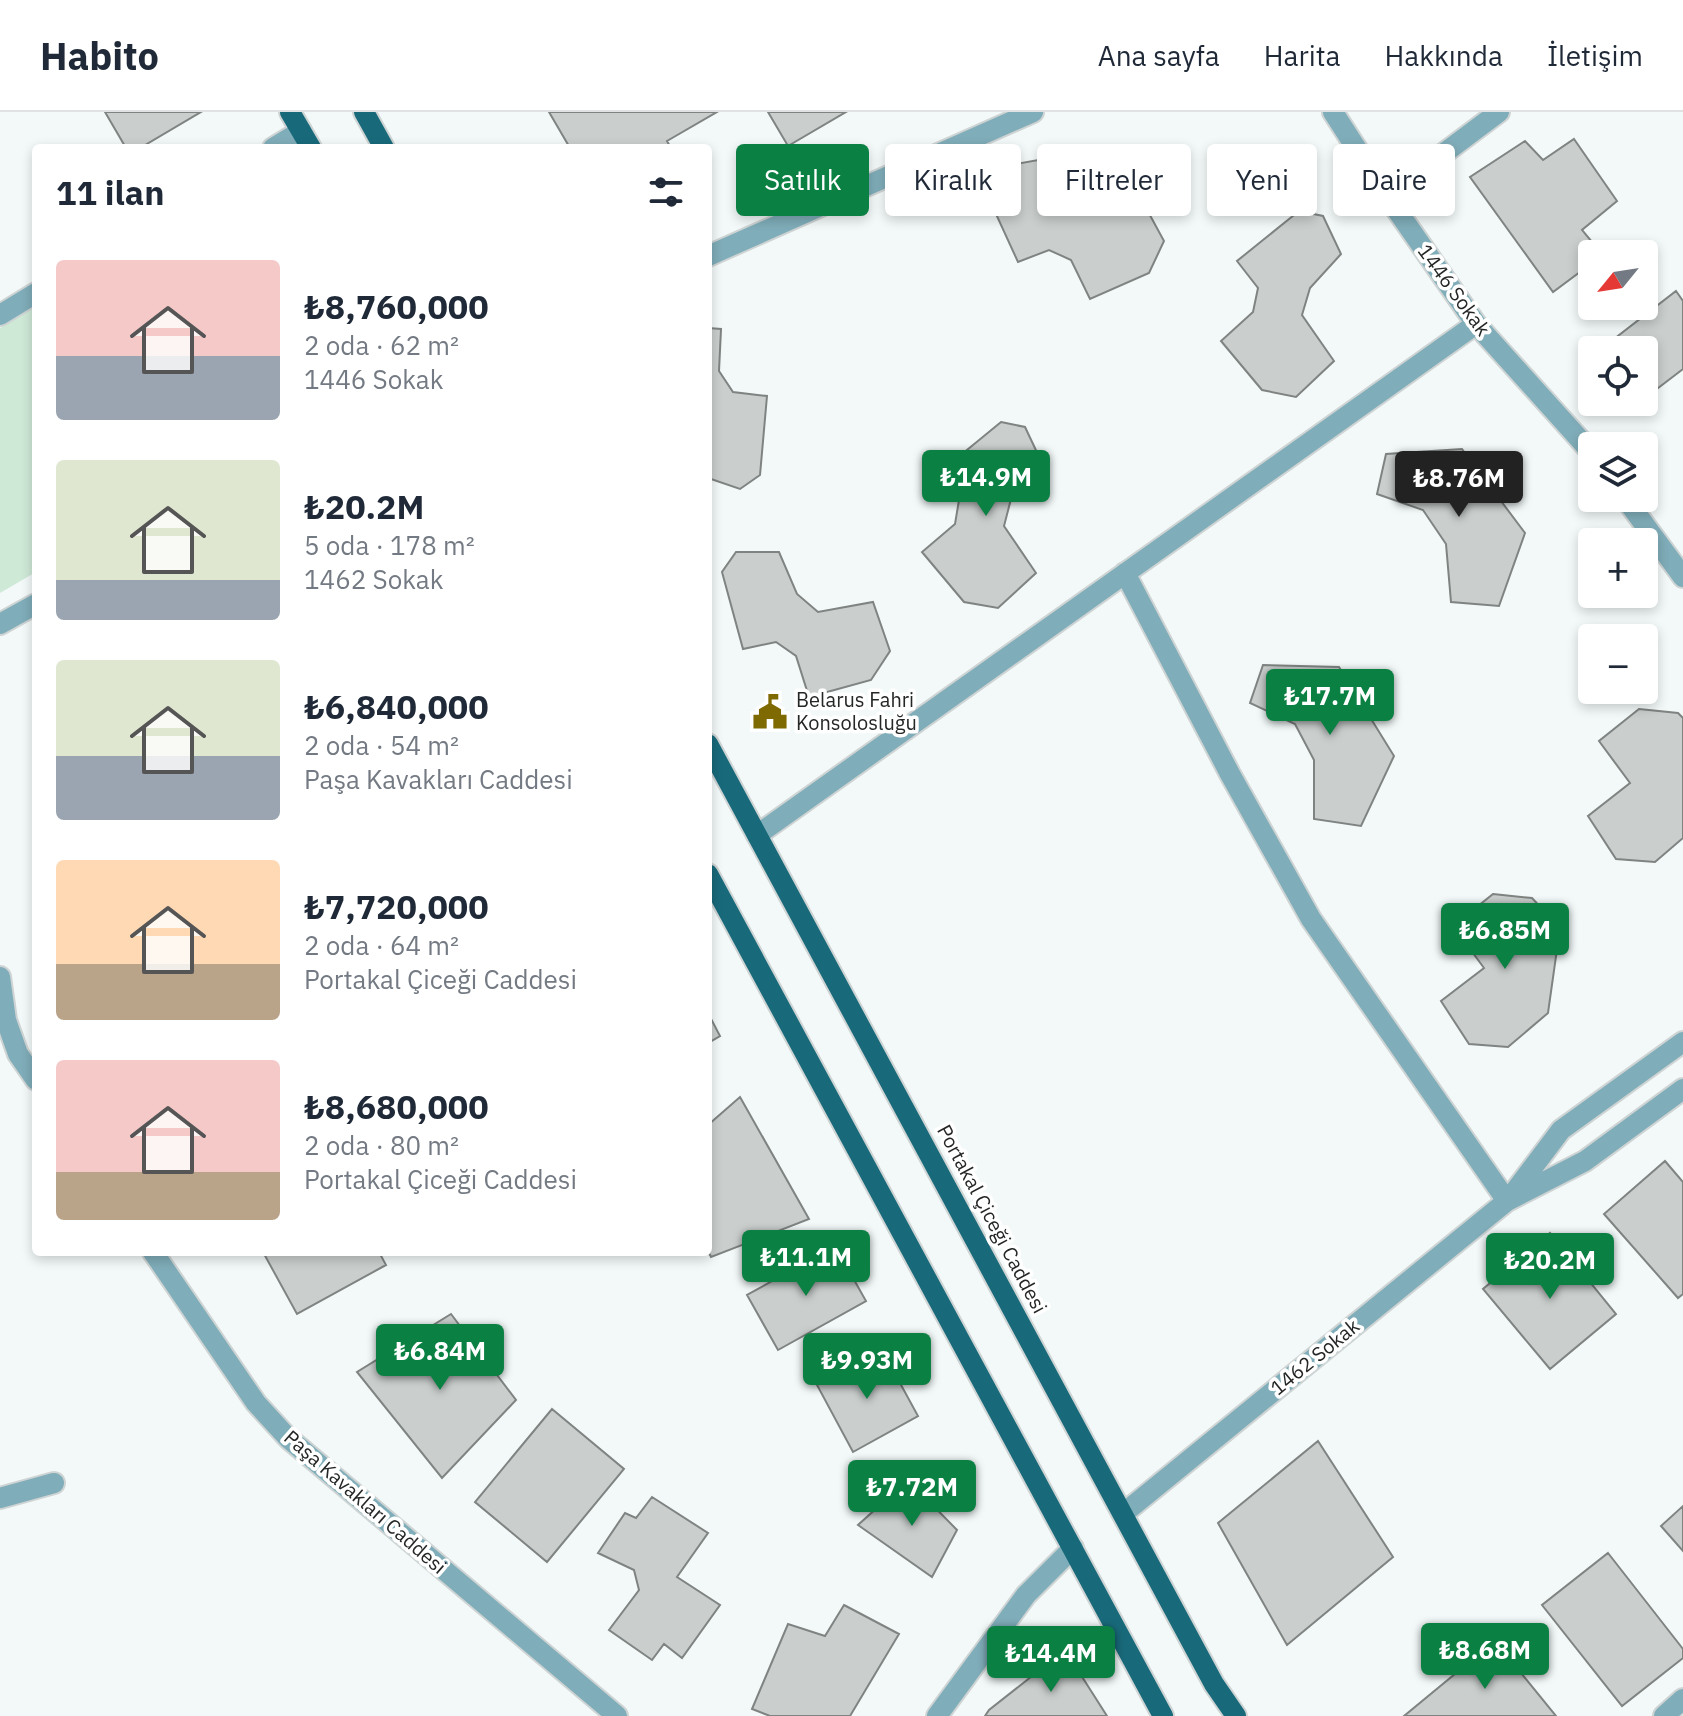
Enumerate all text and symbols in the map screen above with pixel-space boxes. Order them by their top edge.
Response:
text: Habito [40,31,159,80]
text: Ana sayfa [1098,37,1220,74]
text: Harita [1264,37,1341,74]
text: Hakkında [1385,37,1503,74]
text: İletişim [1547,37,1643,74]
chip: Satılık [736,144,869,216]
chip: Kiralık [885,144,1021,216]
chip: Filtreler [1037,144,1191,216]
chip: Yeni [1207,144,1317,216]
chip: Daire [1333,144,1455,216]
text: 11 ilan [56,170,164,214]
icon: filters [644,170,688,214]
street label: 1446 Sokak [1412,238,1497,341]
north arrow [1578,240,1658,320]
map controls [1578,240,1658,704]
text: ₺8,760,000 [304,284,489,328]
icon: home [120,292,216,388]
text: 2 oda · 62 m² [304,328,459,362]
button: locate [1578,336,1658,416]
text: 1446 Sokak [304,362,443,396]
button: layers [1578,432,1658,512]
pin: ₺14.9M [921,450,1051,518]
pin: ₺8.76M [1394,451,1524,519]
text: ₺14.9M [940,459,1032,493]
text: ₺8.76M [1413,460,1505,494]
text: ₺20.2M [304,484,424,528]
icon: home [120,492,216,588]
text: 5 oda · 178 m² [304,528,475,562]
button: + [1578,528,1658,608]
text: 1462 Sokak [304,562,443,596]
button: − [1578,624,1658,704]
pin: ₺17.7M [1265,669,1395,737]
text: ₺17.7M [1284,678,1376,712]
text: ₺6,840,000 [304,684,489,728]
place label: Belarus Fahri Konsolosluğu [796,686,917,736]
icon: home [120,692,216,788]
public building icon: Belarus Fahri Konsolosluğu [751,693,789,731]
text: 2 oda · 54 m² [304,728,459,762]
text: Paşa Kavakları Caddesi [304,762,573,796]
text: ₺7,720,000 [304,884,489,928]
icon: home [120,892,216,988]
pin: ₺6.85M [1440,903,1570,971]
text: ₺6.85M [1459,912,1551,946]
text: 2 oda · 64 m² [304,928,459,962]
text: Portakal Çiceği Caddesi [304,962,577,996]
text: ₺8,680,000 [304,1084,489,1128]
icon: home [120,1092,216,1188]
street label: Portakal Çiceği Caddesi [931,1120,1054,1318]
text: 2 oda · 80 m² [304,1128,459,1162]
text: Portakal Çiceği Caddesi [304,1162,577,1196]
pin: ₺11.1M [741,1230,871,1298]
pin: ₺20.2M [1485,1233,1615,1301]
text: ₺11.1M [760,1239,852,1273]
text: ₺20.2M [1504,1242,1596,1276]
street label: 1462 Sokak [1265,1312,1365,1401]
pin: ₺6.84M [375,1324,505,1392]
text: ₺6.84M [394,1333,486,1367]
pin: ₺9.93M [802,1333,932,1401]
text: ₺9.93M [821,1342,913,1376]
street label: Paşa Kavakları Caddesi [278,1424,452,1580]
pin: ₺7.72M [847,1460,977,1528]
text: ₺7.72M [866,1469,958,1503]
pin: ₺8.68M [1420,1623,1550,1691]
pin: ₺14.4M [986,1626,1116,1694]
text: ₺8.68M [1439,1632,1531,1666]
text: ₺14.4M [1005,1635,1097,1669]

